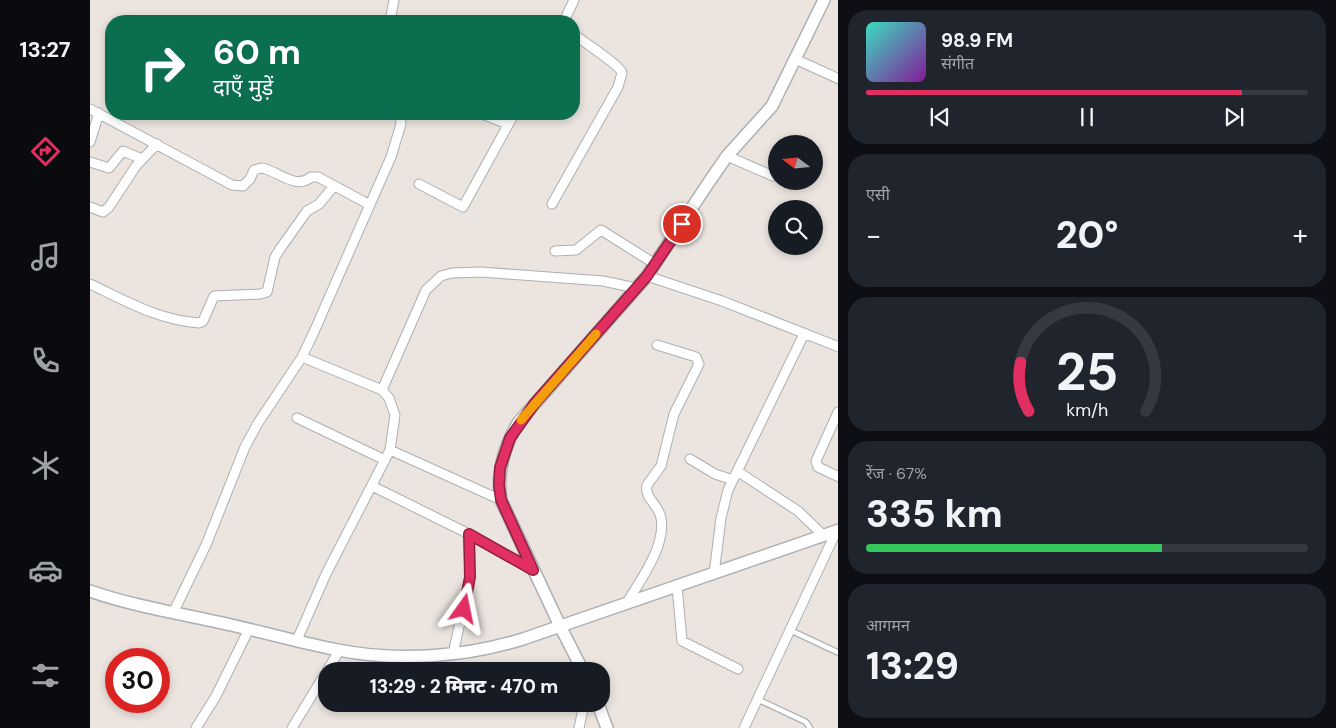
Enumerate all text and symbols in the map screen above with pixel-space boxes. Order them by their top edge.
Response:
text: 98.9 FM [941,28,1013,53]
text: 60 m [213,29,301,75]
text: 13:27 [19,35,71,64]
icon: right [130,35,195,100]
text: संगीत [941,53,974,74]
text: दाएँ मुड़ें [213,73,273,102]
icon: previous [926,103,954,131]
icon: pause [1073,103,1101,131]
icon: next [1220,103,1248,131]
icon: directions [28,134,63,169]
north arrow [768,135,822,190]
map controls [768,135,823,255]
text: एसी [866,184,890,205]
button: search [768,200,823,255]
pin [661,203,703,245]
icon: arrive [668,210,696,238]
text: 20° [1056,210,1118,260]
text: − [866,217,881,254]
text: + [1293,217,1308,254]
icon: music [28,239,63,274]
text: 25 [1056,338,1118,406]
icon: phone [28,343,63,378]
text: km/h [1066,398,1108,422]
icon: climate [28,448,63,483]
text: रेंज · 67% [866,463,927,484]
text: 335 km [866,489,1003,539]
icon: car [28,553,63,588]
position arrow [437,582,489,634]
text: आगमन [866,615,910,636]
text: 13:29 [866,641,959,691]
speed limit sign: 30 [105,648,170,713]
icon: filters [28,658,63,693]
text: 13:29 · 2 मिनट · 470 m [370,674,558,699]

